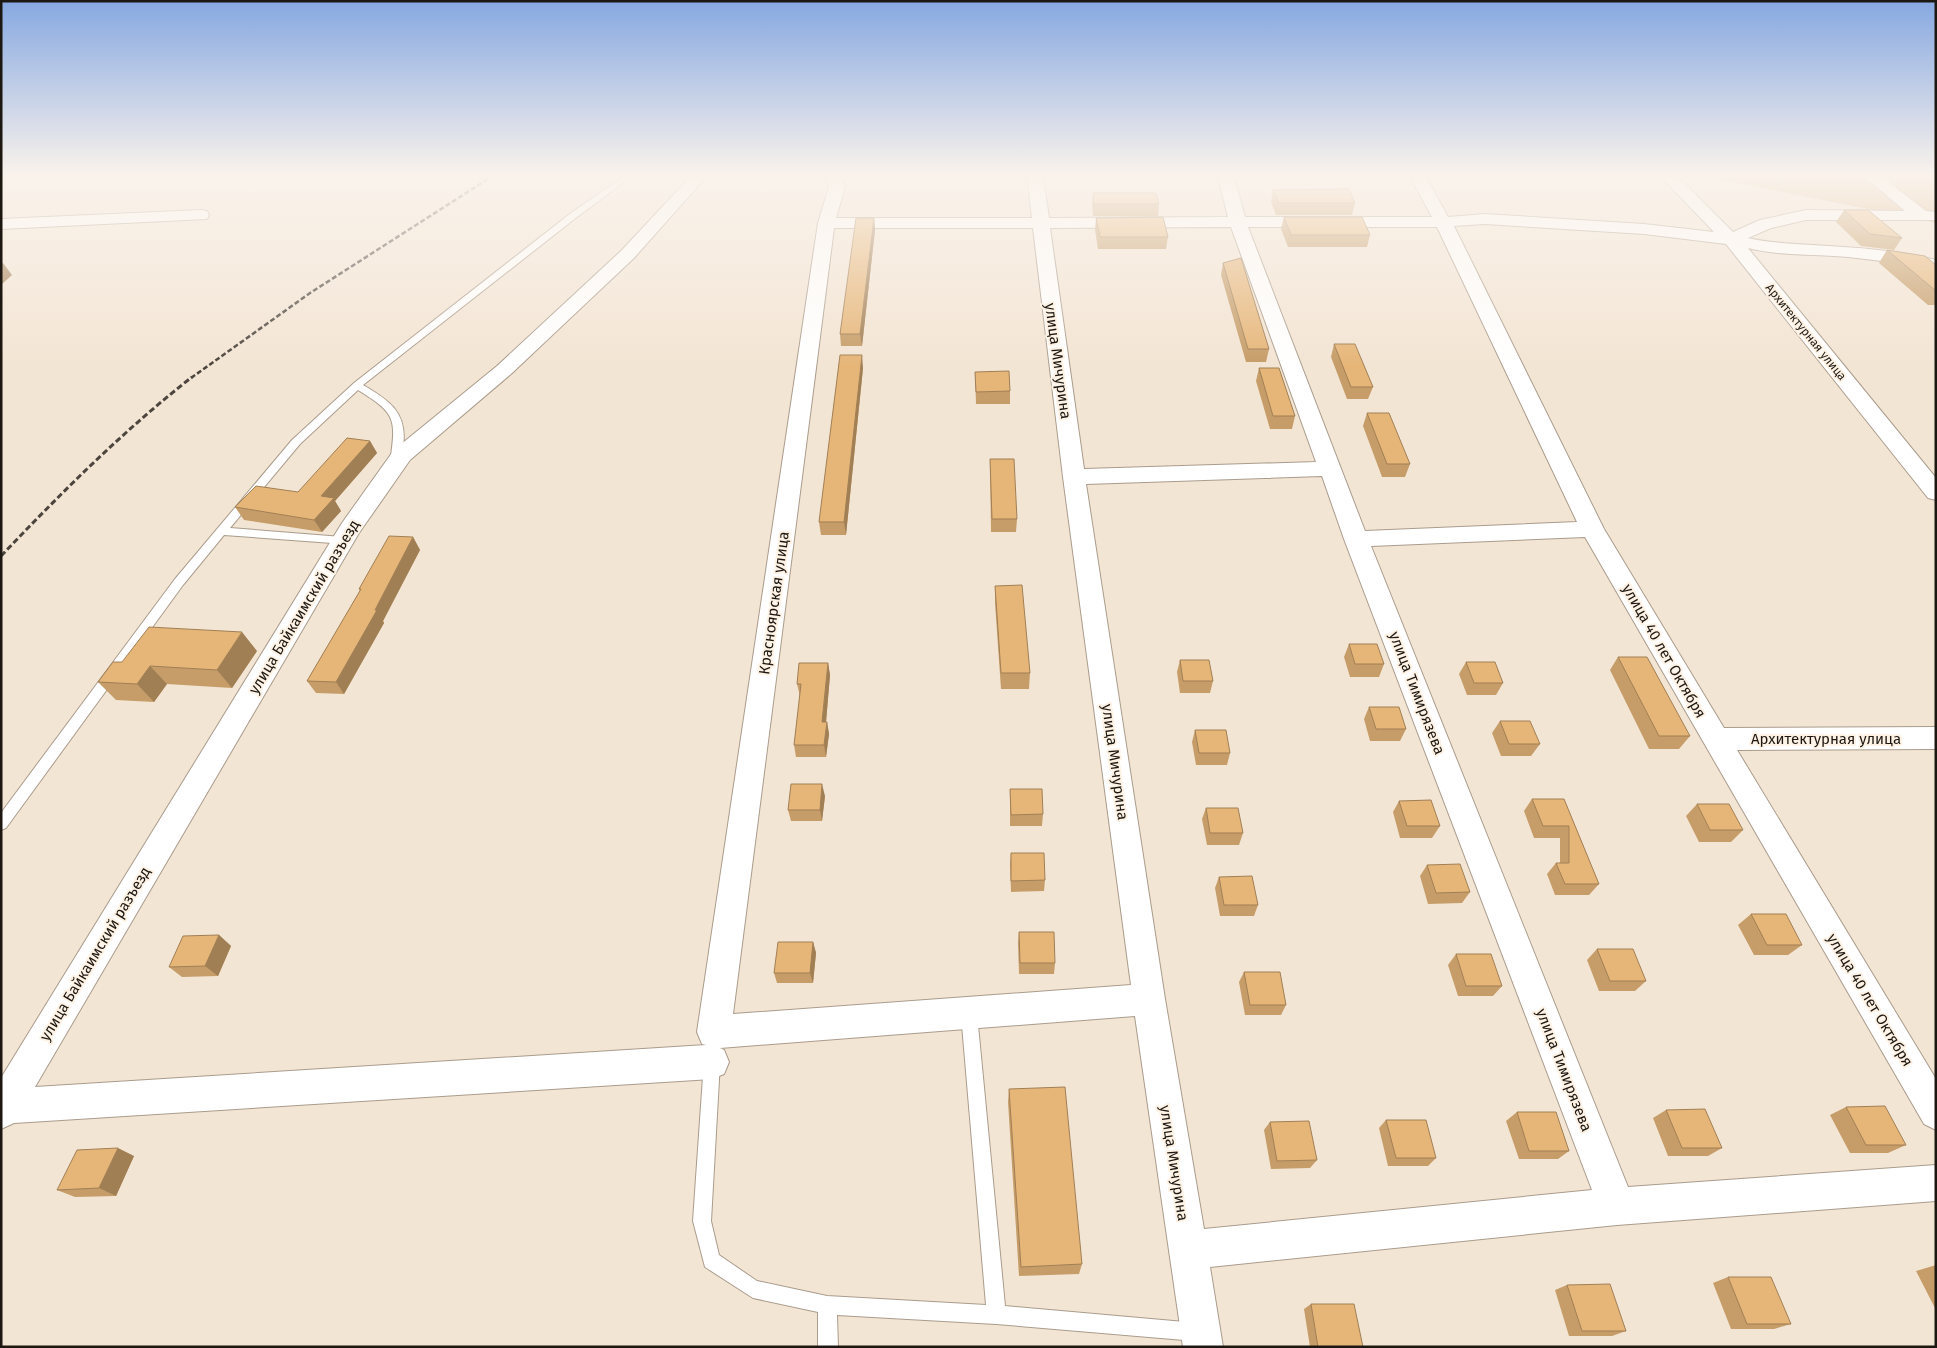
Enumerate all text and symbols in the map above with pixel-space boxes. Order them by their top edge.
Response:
street label: Архитектурная улица [1763,281,1849,383]
street label: улица Мичурина [1041,302,1075,420]
street label: улица Байкаимский разъезд [245,517,363,697]
street label: Красноярская улица [755,530,793,676]
street label: улица 40 лет Октября [1618,581,1710,721]
street label: улица Тимирязева [1385,629,1449,757]
street label: улица Мичурина [1098,703,1132,821]
street label: Архитектурная улица [1751,730,1901,748]
street label: улица Байкаимский разъезд [36,864,154,1044]
street label: улица 40 лет Октября [1823,930,1917,1070]
street label: улица Тимирязева [1532,1006,1596,1134]
street label: улица Мичурина [1156,1104,1192,1222]

